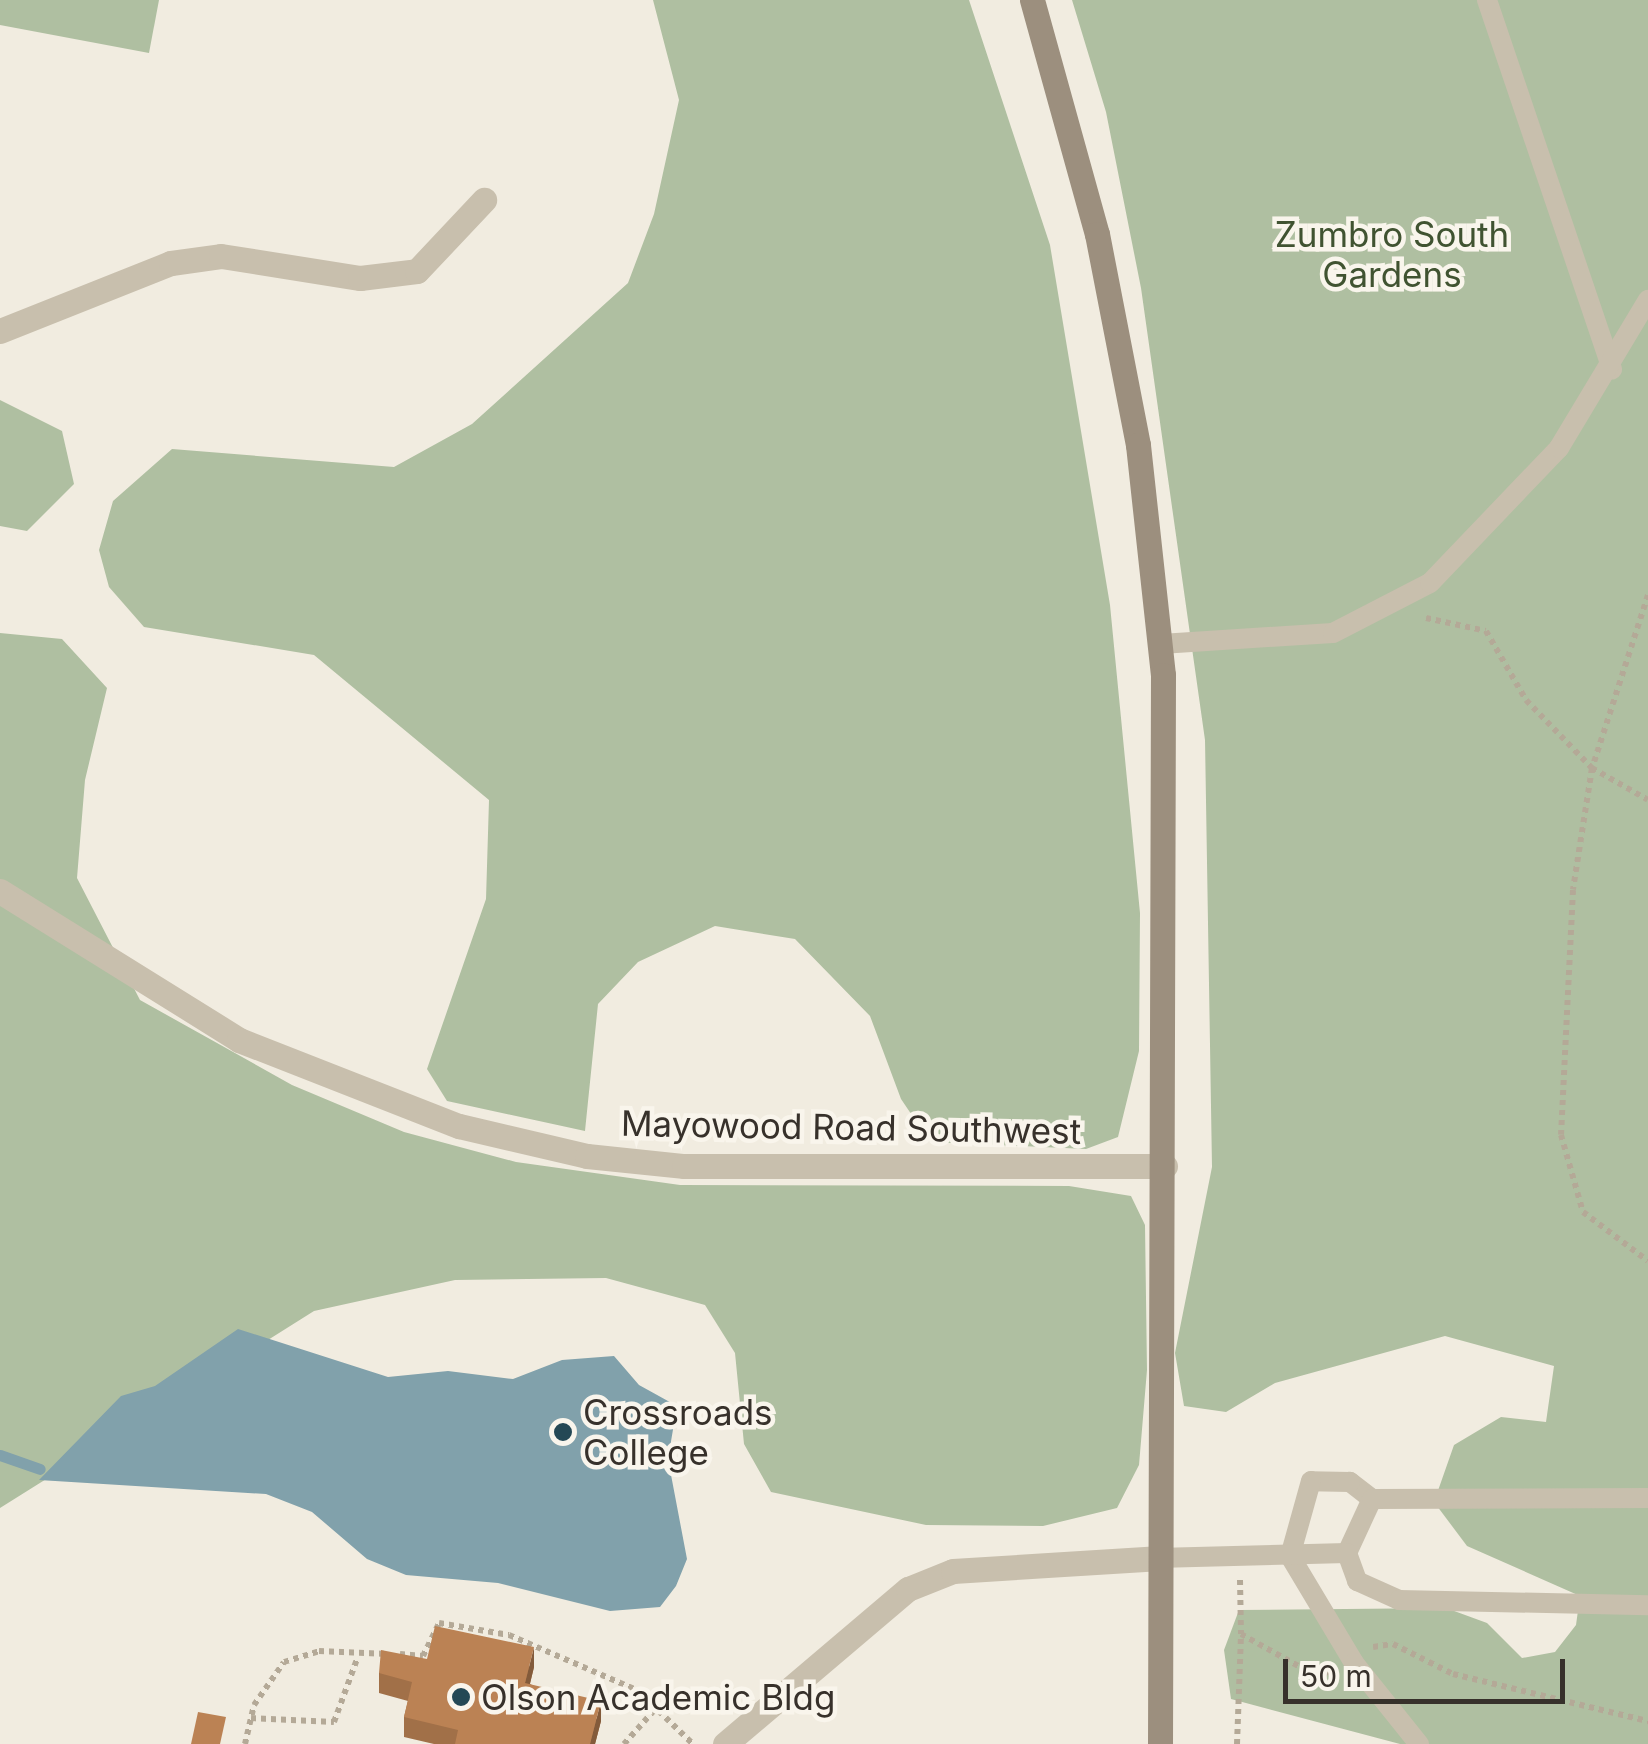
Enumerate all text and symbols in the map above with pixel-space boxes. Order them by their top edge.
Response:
park label: Zumbro South Gardens [1275,213,1509,295]
street label: Mayowood Road Southwest [621,1102,1081,1152]
place label: Crossroads College [583,1391,773,1473]
marker: Crossroads College [552,1421,574,1443]
scale bar [1288,1639,1570,1701]
text: 50 m [1300,1658,1372,1694]
place label: Olson Academic Bldg [481,1676,835,1718]
marker: Olson Academic Bldg [450,1686,472,1708]

